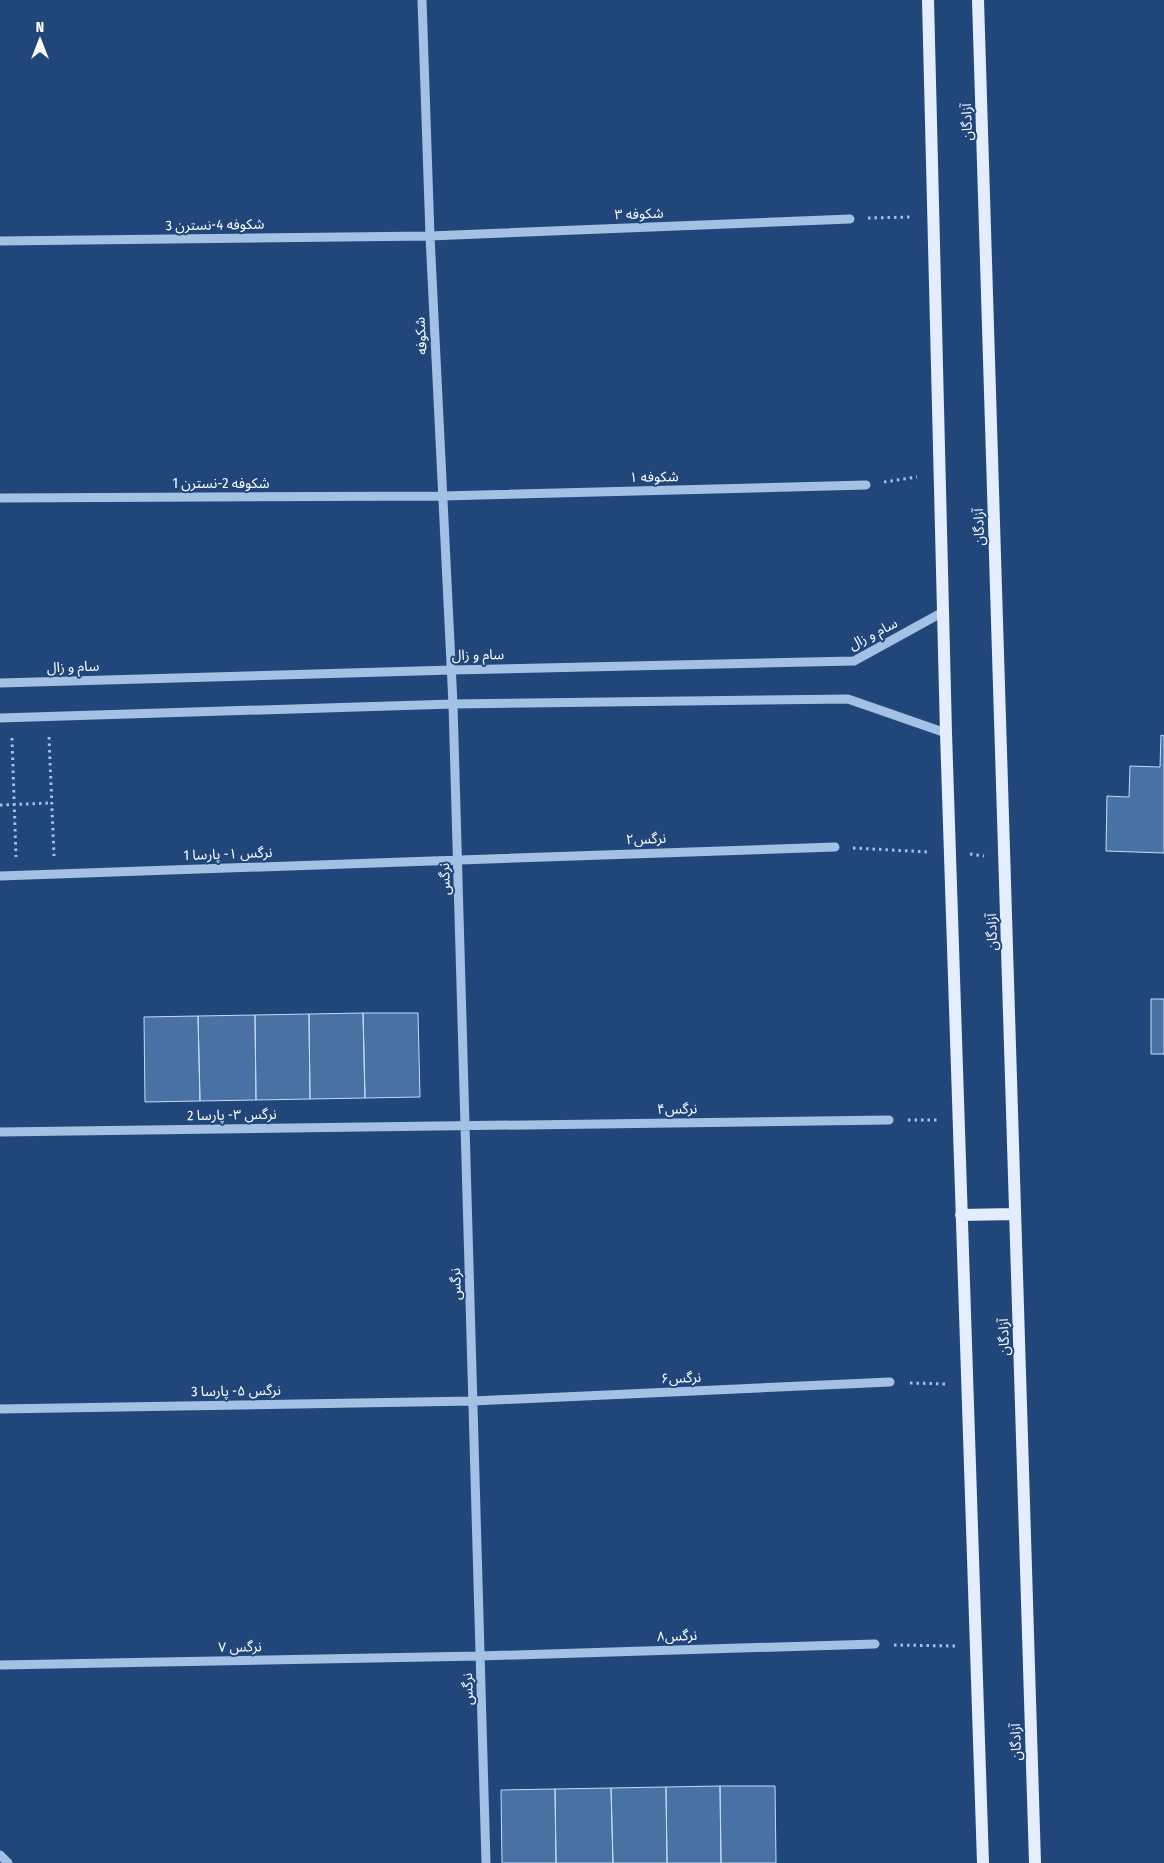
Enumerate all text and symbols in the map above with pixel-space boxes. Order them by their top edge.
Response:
north arrow [15,15,65,65]
text: N [36,19,44,36]
street label: آزادگان [958,102,976,141]
street label: شکوفه ۳ [614,205,664,223]
street label: شکوفه 4-نسترن 3 [166,216,264,234]
street label: شکوفه [412,317,430,355]
street label: شکوفه ۱ [629,468,679,486]
street label: شکوفه 2-نسترن 1 [172,475,270,492]
street label: آزادگان [970,507,988,546]
street label: سام و زال [846,614,901,655]
street label: سام و زال [452,646,504,666]
street label: سام و زال [46,658,100,678]
street label: نرگس۲ [626,830,667,848]
street label: نرگس ۱- پارسا 1 [183,844,273,865]
street label: نرگس [436,862,454,895]
street label: آزادگان [983,912,1001,951]
street label: نرگس۴ [657,1100,698,1118]
street label: نرگس ۳- پارسا 2 [187,1106,277,1125]
street label: نرگس [447,1267,465,1300]
street label: آزادگان [995,1317,1013,1356]
street label: نرگس۶ [661,1369,702,1387]
street label: نرگس ۵- پارسا 3 [191,1382,281,1401]
street label: نرگس۸ [657,1627,698,1645]
street label: نرگس ۷ [218,1638,262,1656]
street label: نرگس [459,1672,477,1705]
street label: آزادگان [1007,1722,1025,1761]

